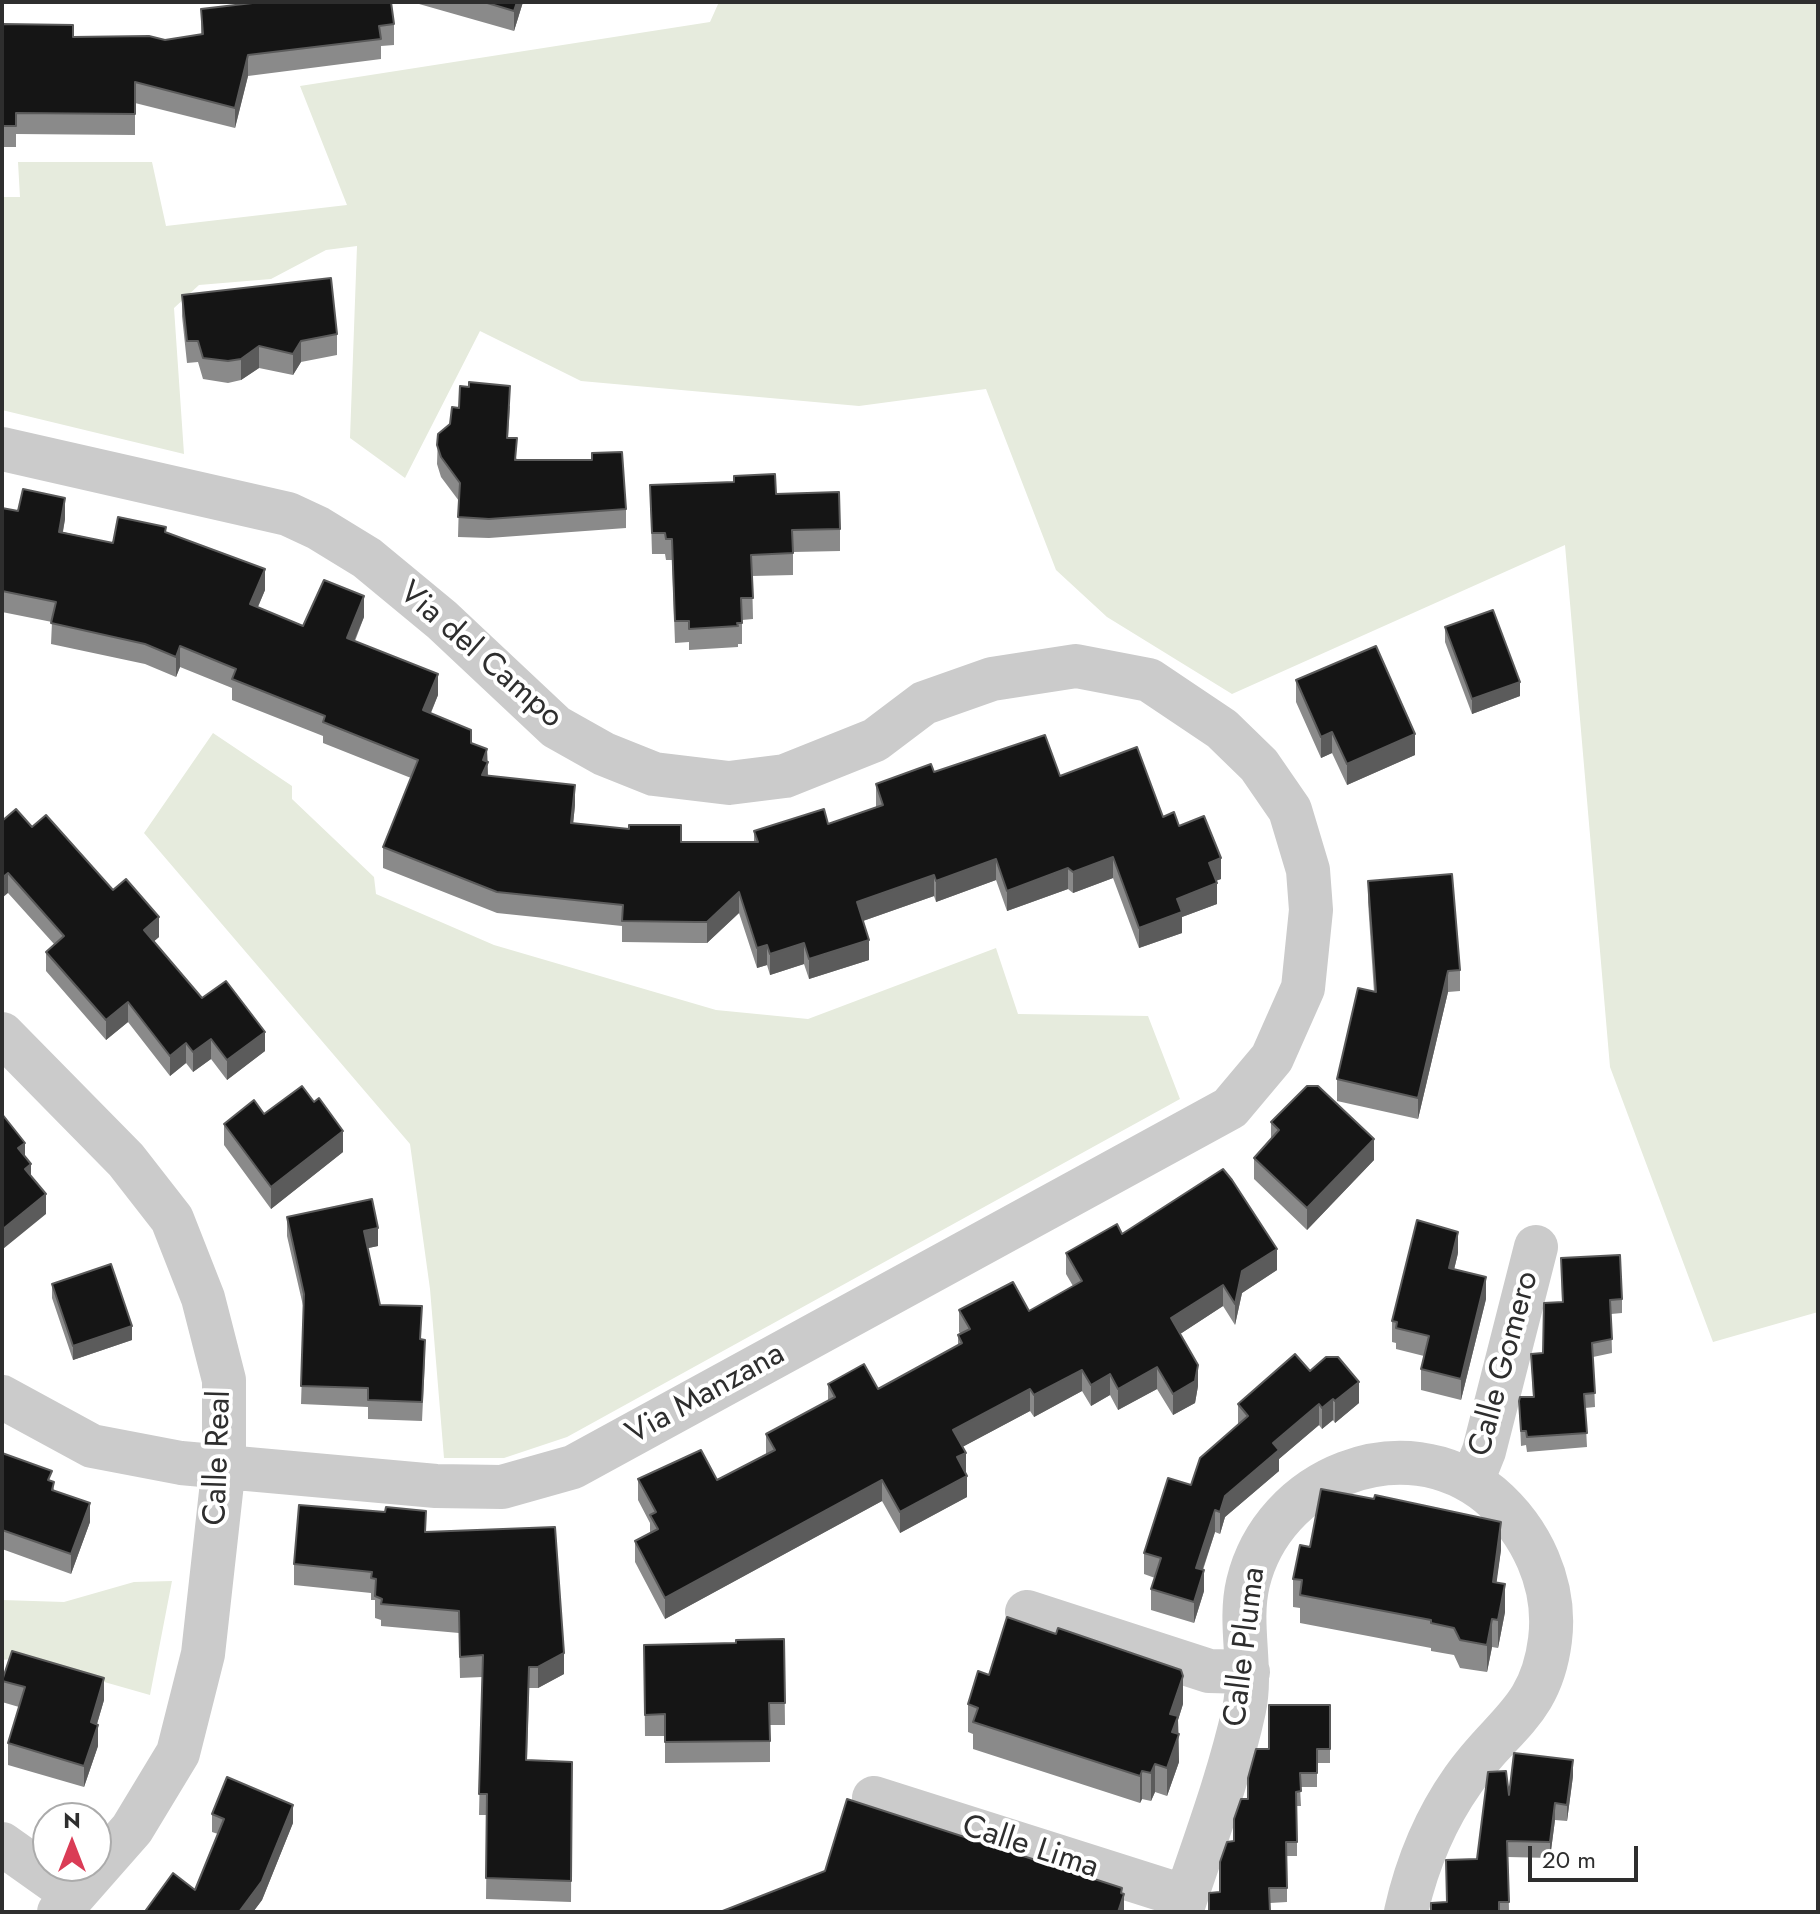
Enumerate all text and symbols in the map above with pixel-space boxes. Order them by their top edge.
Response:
street label: Via del Campo [390,575,570,737]
street label: Calle Gomero [1462,1267,1548,1461]
street label: Via Manzana [620,1336,792,1454]
street label: Calle Real [197,1390,241,1526]
street label: Calle Pluma [1217,1565,1275,1729]
north arrow [32,1802,112,1882]
text: N [63,1804,81,1836]
street label: Calle Lima [957,1808,1103,1888]
scale bar [1532,1830,1642,1880]
text: 20 m [1542,1842,1596,1877]

